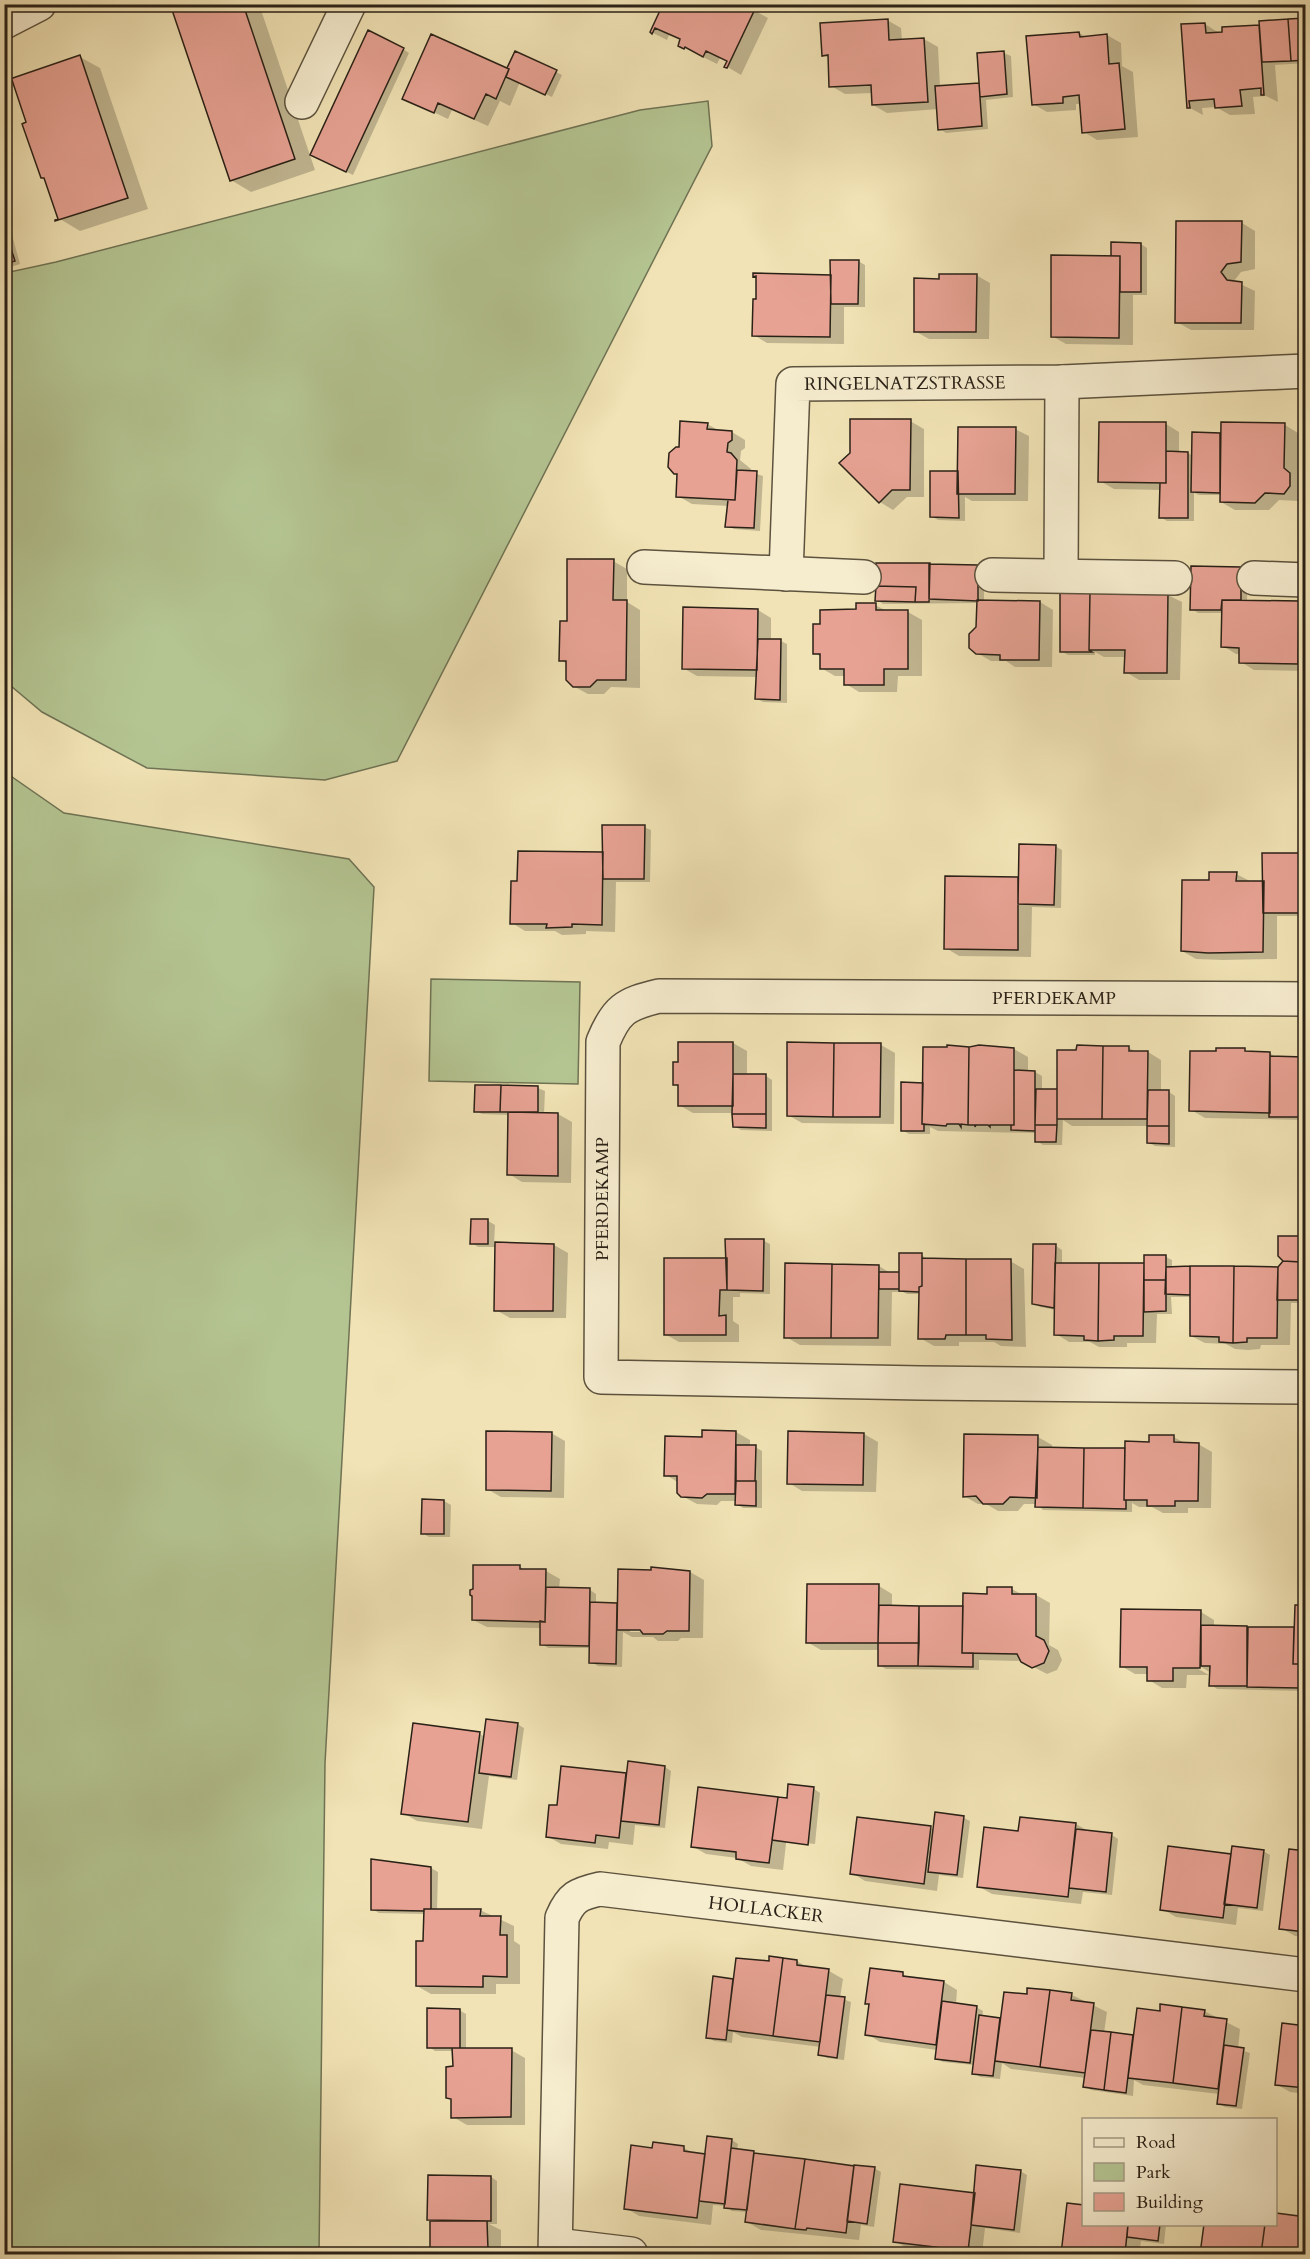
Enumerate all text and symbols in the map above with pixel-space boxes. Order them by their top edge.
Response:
street label: RINGELNATZSTRASSE [804,370,1006,396]
street label: PFERDEKAMP [992,986,1116,1011]
street label: PFERDEKAMP [590,1137,615,1261]
street label: HOLLACKER [707,1890,826,1929]
legend [1082,2118,1277,2226]
text: Road [1136,2130,1176,2155]
text: Park [1136,2160,1171,2185]
text: Building [1136,2190,1204,2215]

